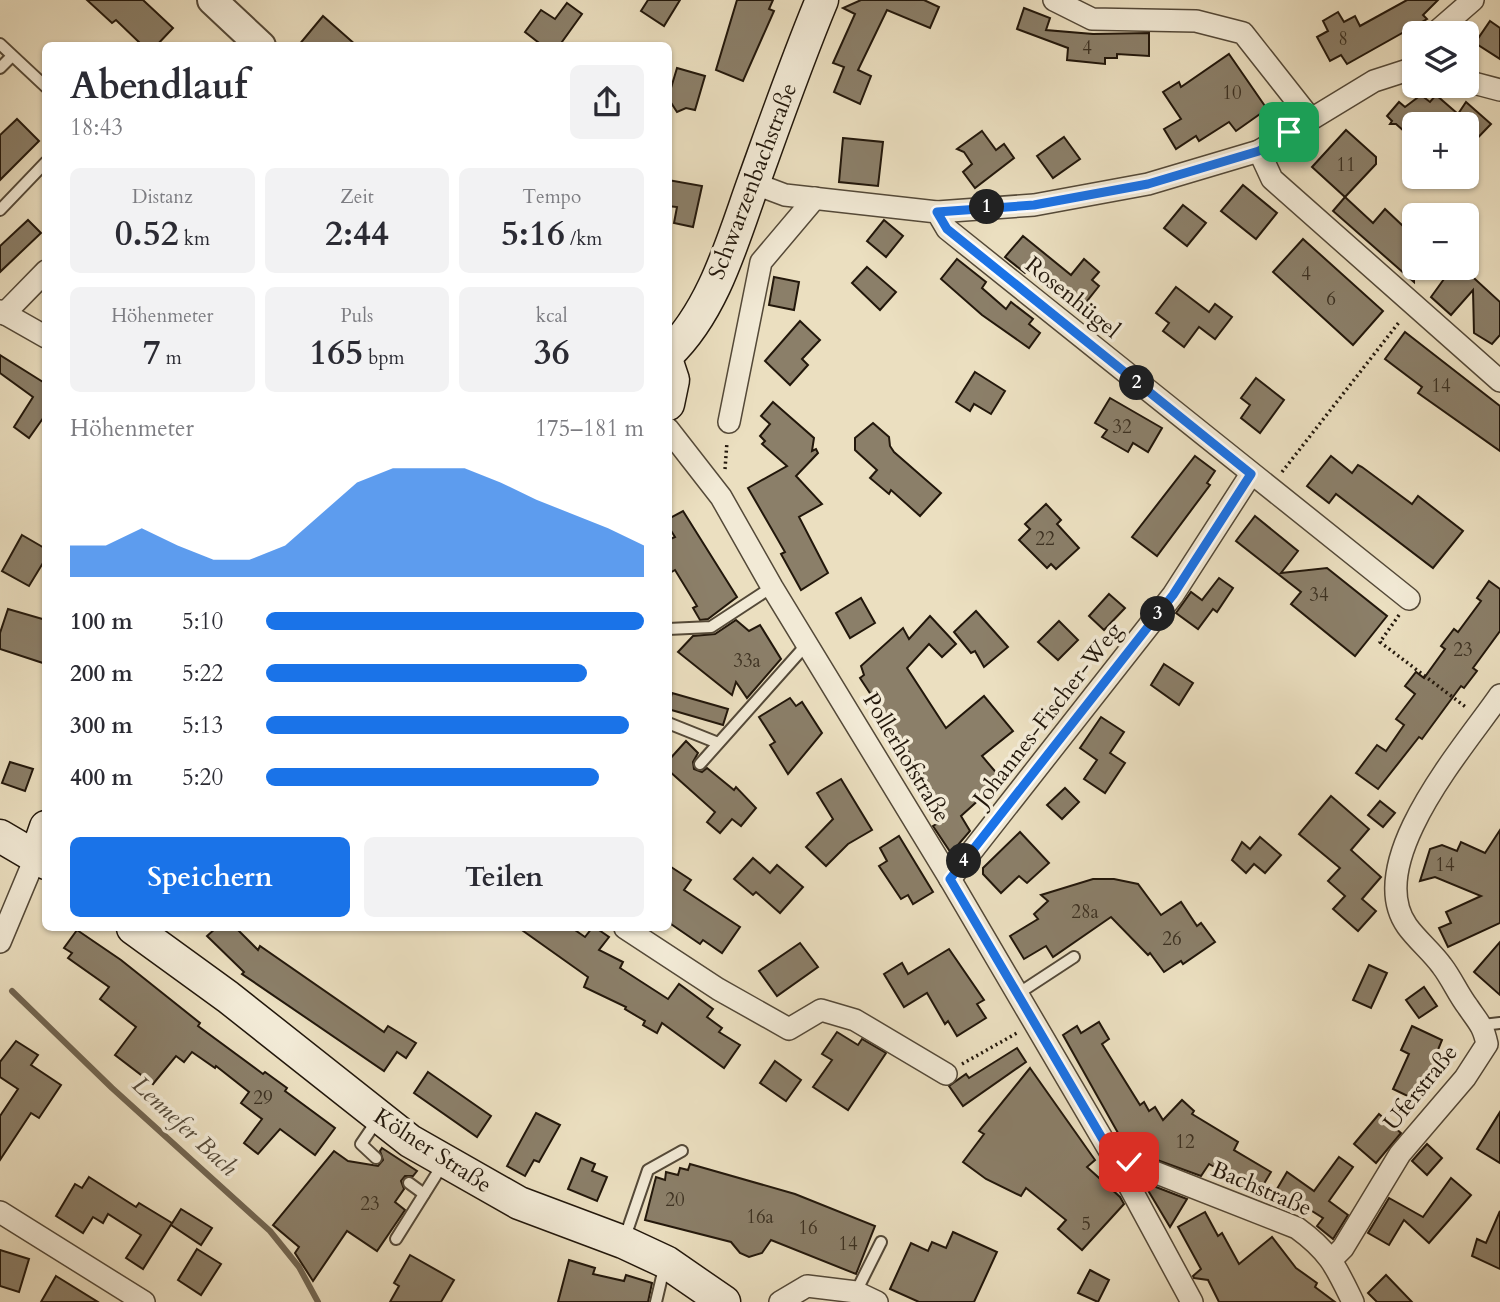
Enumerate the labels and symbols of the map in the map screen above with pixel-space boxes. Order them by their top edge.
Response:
house number: 8 [1338,26,1348,52]
house number: 4 [1082,35,1092,61]
street label: Schwarzenbachstraße [701,79,804,284]
house number: 10 [1222,80,1242,106]
pin [1259,102,1319,162]
house number: 11 [1336,152,1356,178]
pin: 1 [970,190,1004,224]
street label: Rosenhügel [1019,249,1127,345]
house number: 4 [1301,261,1311,287]
house number: 6 [1326,286,1336,312]
pin: 2 [1120,366,1154,400]
house number: 14 [1431,373,1451,399]
house number: 32 [1112,414,1132,440]
house number: 22 [1035,526,1055,552]
house number: 34 [1309,582,1329,608]
pin: 3 [1140,596,1176,632]
street label: Johannes-Fischer-Weg [964,616,1129,815]
house number: 23 [1453,637,1473,663]
house number: 33a [733,648,761,674]
street label: Pollerhofstraße [856,687,957,828]
pin: 4 [946,844,982,878]
house number: 14 [1435,852,1455,878]
house number: 28a [1071,899,1099,925]
house number: 26 [1162,926,1182,952]
street label: Uferstraße [1376,1038,1465,1137]
water label: Lennefer Bach [125,1069,245,1184]
house number: 29 [253,1085,273,1111]
street label: Kölner Straße [368,1101,498,1200]
house number: 12 [1175,1129,1195,1155]
pin [1099,1132,1159,1192]
street label: Bachstraße [1207,1153,1317,1223]
house number: 20 [665,1187,685,1213]
house number: 23 [360,1191,380,1217]
house number: 16a [746,1204,774,1230]
house number: 5 [1081,1211,1091,1237]
house number: 16 [798,1215,818,1241]
house number: 14 [838,1231,858,1257]

